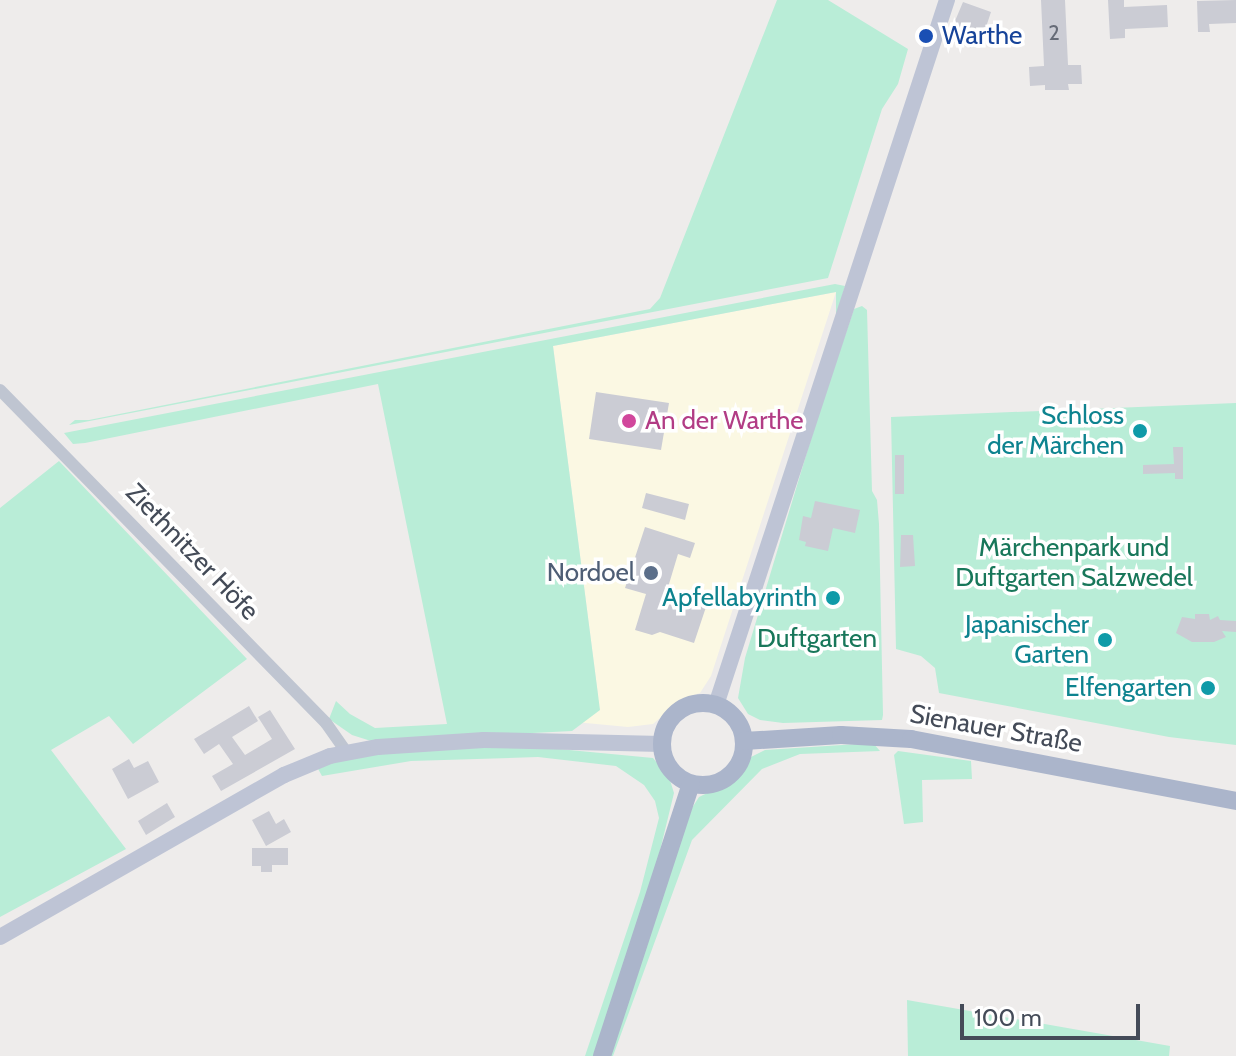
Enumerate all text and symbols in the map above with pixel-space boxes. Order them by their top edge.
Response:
place label: Warthe [942,20,1022,52]
house number: 2 [1048,20,1060,46]
marker: Warthe [917,27,935,45]
place label: Schloss der Märchen [987,400,1124,462]
place label: An der Warthe [645,405,804,437]
marker: An der Warthe [620,412,638,430]
marker: Schloss der Märchen [1131,422,1149,440]
street label: Ziethnitzer Höfe [119,477,265,627]
park label: Märchenpark und Duftgarten Salzwedel [955,532,1193,594]
place label: Nordoel [547,557,635,589]
marker: Nordoel [642,564,660,582]
place label: Apfellabyrinth [662,582,817,614]
marker: Apfellabyrinth [824,589,842,607]
place label: Japanischer Garten [965,609,1089,670]
park label: Duftgarten [757,623,877,655]
marker: Japanischer Garten [1096,631,1114,649]
place label: Elfengarten [1065,672,1192,704]
marker: Elfengarten [1199,679,1217,697]
street label: Sienauer Straße [908,699,1084,759]
scale bar [964,988,1144,1038]
text: 100 m [974,1003,1042,1032]

